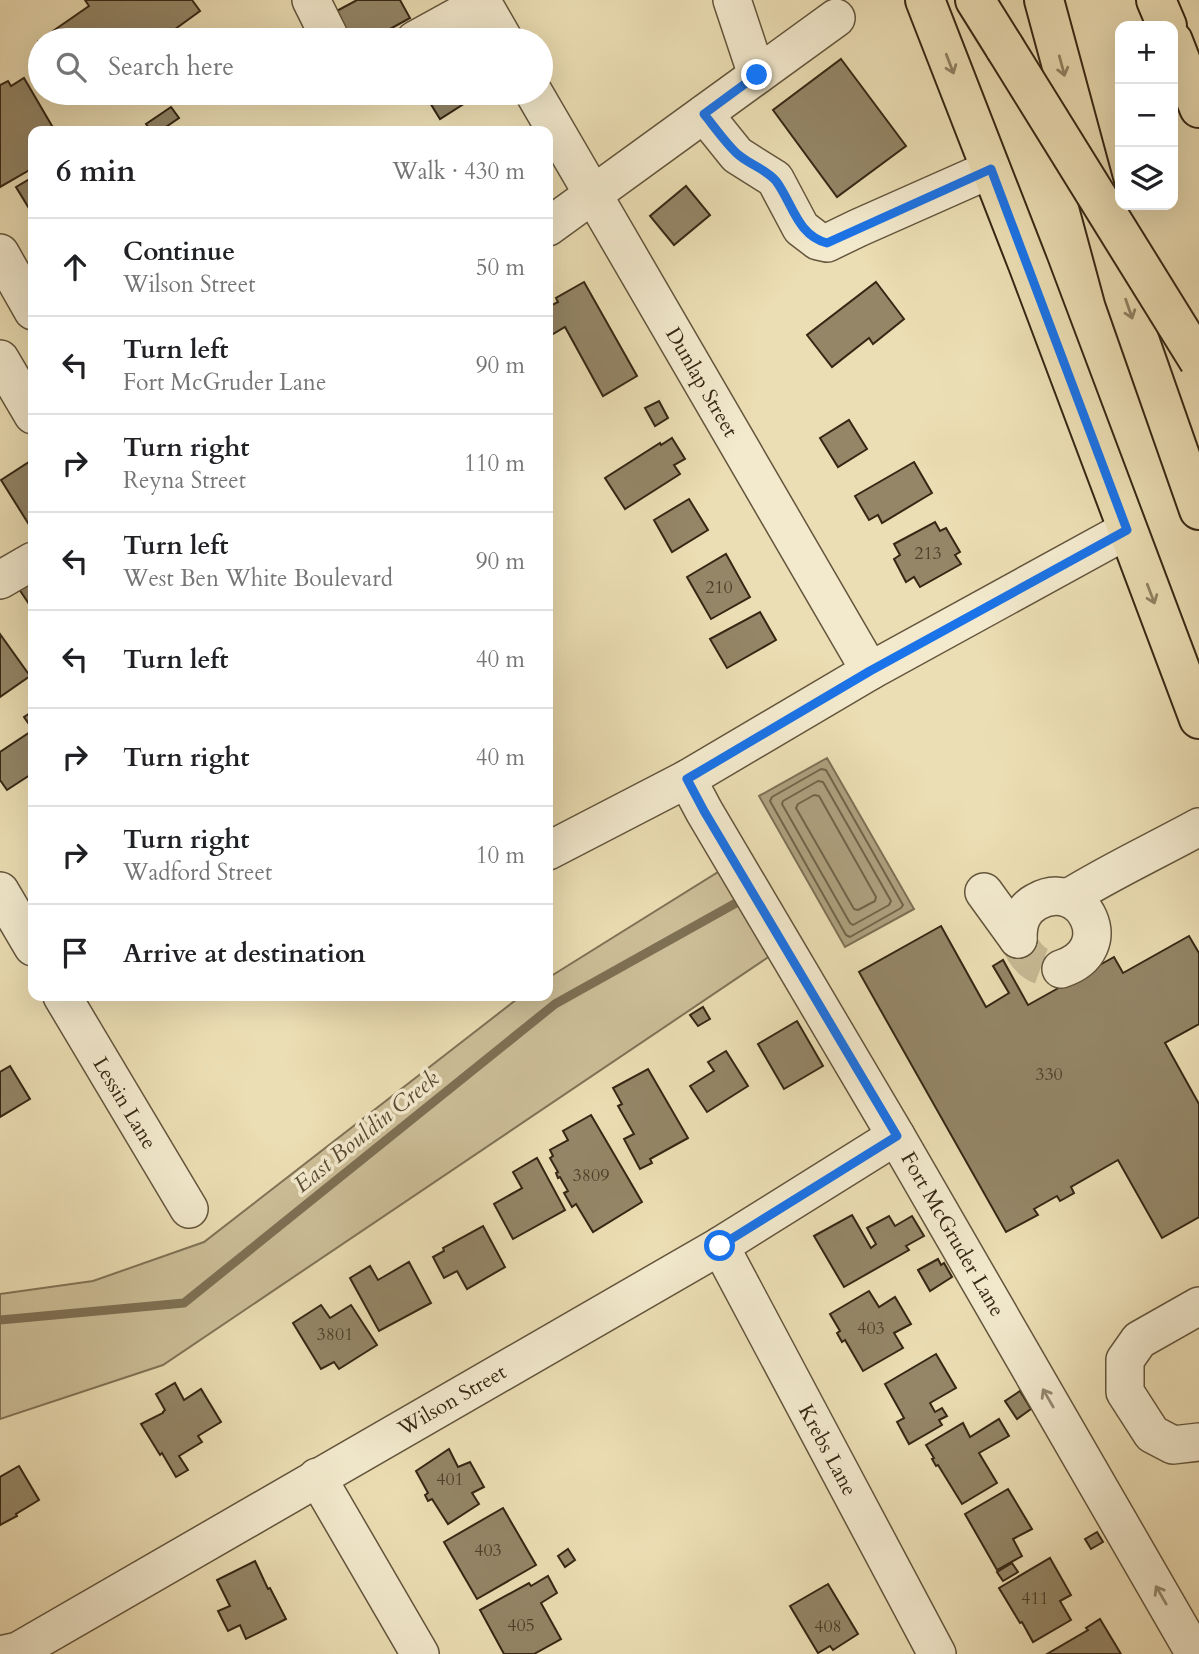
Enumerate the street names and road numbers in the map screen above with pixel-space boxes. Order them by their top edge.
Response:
street label: Dunlap Street [658,322,745,443]
street label: Lessin Lane [86,1052,164,1155]
street label: Fort McGruder Lane [894,1147,1012,1322]
street label: Wilson Street [392,1357,512,1444]
street label: Krebs Lane [791,1399,864,1501]

